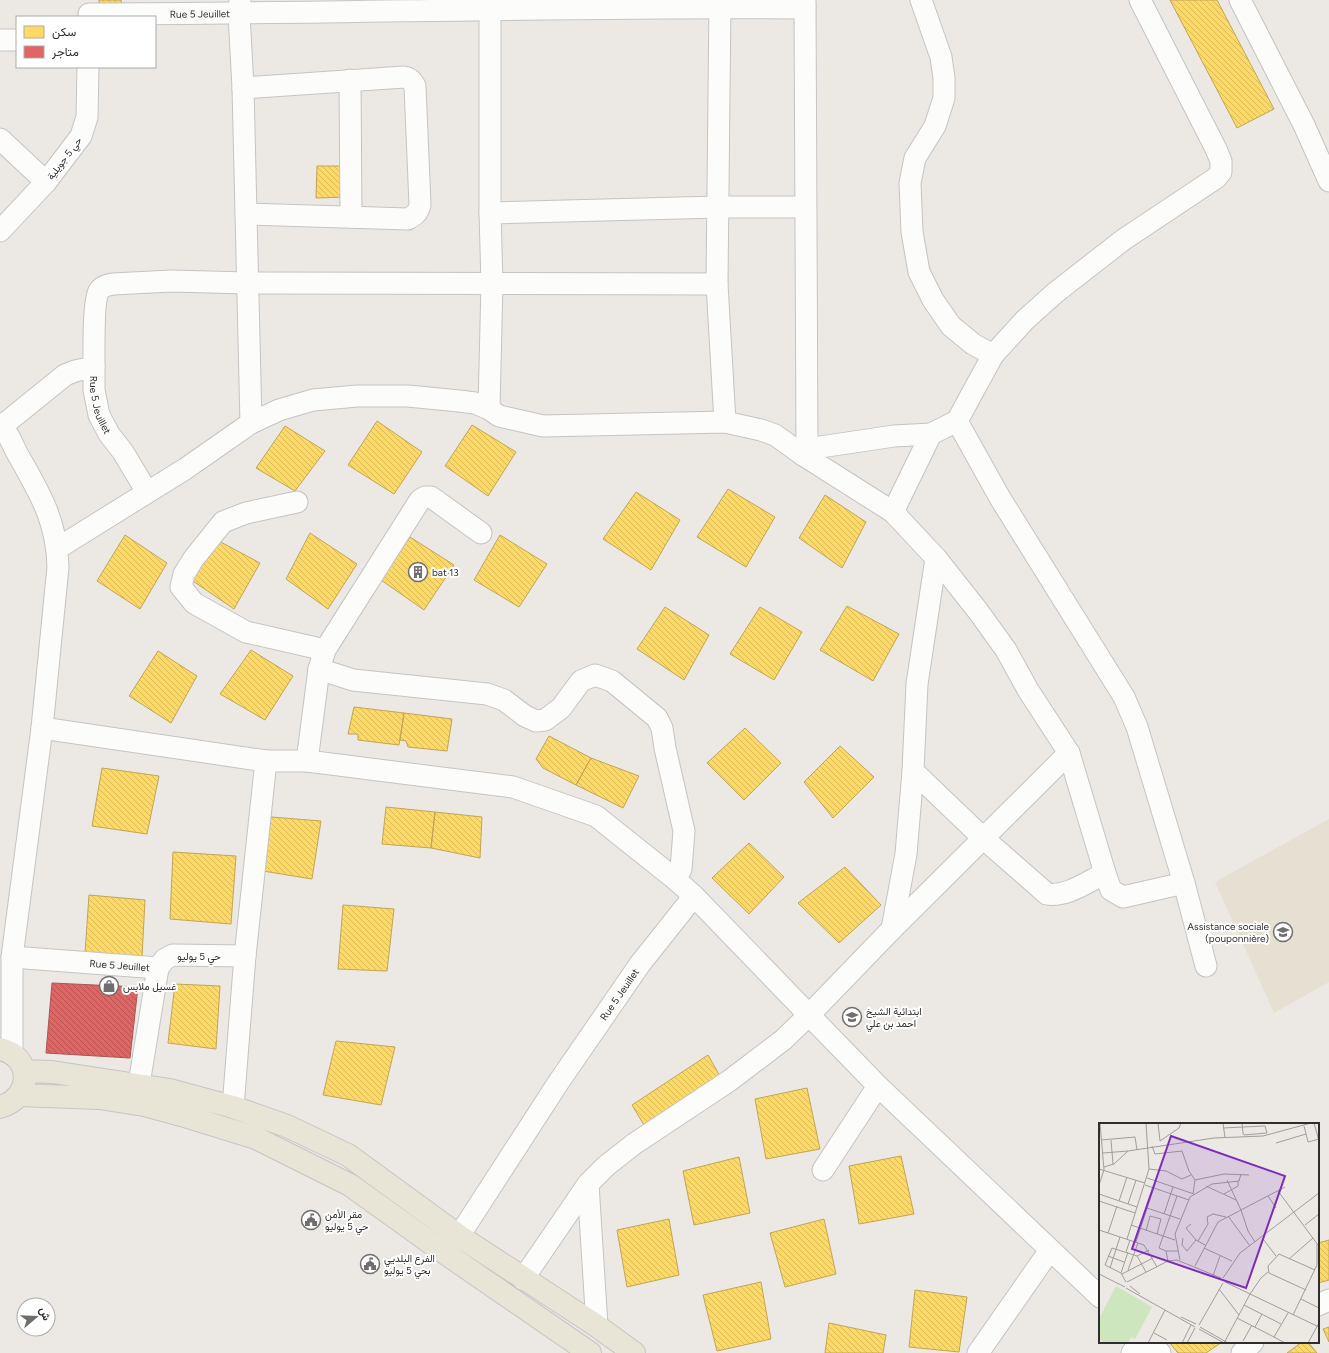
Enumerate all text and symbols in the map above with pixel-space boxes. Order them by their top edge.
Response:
street label: Rue 5 Jeuillet [170,7,230,21]
legend [16,16,156,68]
text: سكن [52,25,76,40]
text: متاجر [51,45,79,60]
street label: حي 5 جويلية [44,134,86,183]
street label: Rue 5 Jeuillet [87,376,114,436]
building icon: bat 13 [407,561,429,583]
place label: bat 13 [432,566,459,579]
place label: Assistance sociale (pouponnière) [1187,920,1270,945]
school or university icon: Assistance sociale (pouponnière) [1272,921,1294,943]
street label: حي 5 يوليو [177,950,221,965]
street label: Rue 5 Jeuillet [89,957,150,974]
street label: Rue 5 Jeuillet [597,966,642,1023]
shop icon: غسيل ملابس [98,975,120,997]
place label: غسيل ملابس [123,980,176,993]
place label: ابتدائية الشيخ احمد بن علي [866,1005,922,1032]
school or university icon: ابتدائية الشيخ احمد بن علي [841,1006,863,1028]
inset map [1099,1123,1319,1343]
place label: مقر الأمن حي 5 يوليو [325,1208,369,1235]
public building icon: مقر الأمن حي 5 يوليو [300,1209,322,1231]
place label: الفرع البلديي بحي 5 يوليو [384,1252,435,1279]
public building icon: الفرع البلديي بحي 5 يوليو [359,1253,381,1275]
north arrow [16,1297,56,1337]
text: ش [37,1306,53,1322]

